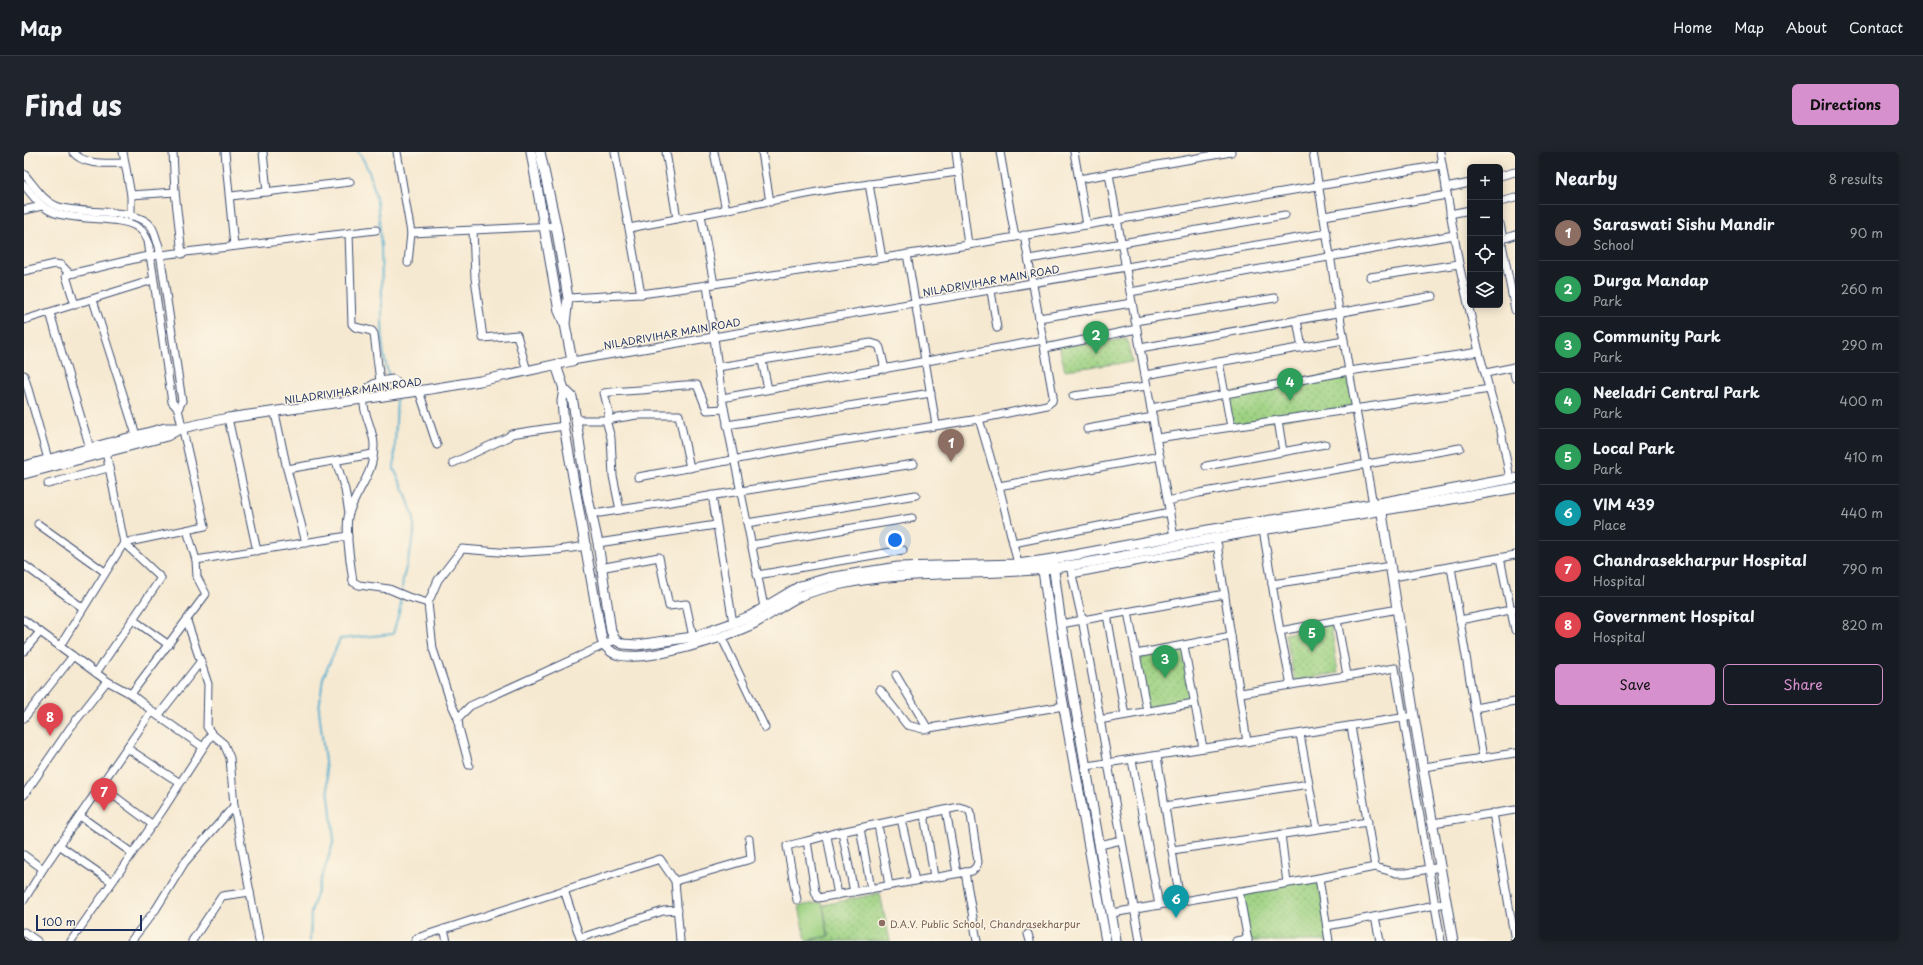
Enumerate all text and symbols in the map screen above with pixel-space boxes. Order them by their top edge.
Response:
text: Map [20,14,62,42]
text: Home [1673,17,1712,38]
text: Map [1734,17,1764,38]
text: About [1786,17,1827,38]
text: Contact [1849,17,1903,38]
text: Find us [24,83,122,126]
button: Directions [1792,84,1899,125]
map controls [1467,164,1503,308]
button: + [1467,164,1503,200]
text: Nearby [1555,165,1617,191]
text: 8 results [1829,169,1883,188]
button: − [1467,200,1503,236]
text: Saraswati Sishu Mandir [1593,212,1775,235]
text: 1 [1565,223,1571,242]
text: 90 m [1850,223,1883,242]
text: School [1593,235,1634,254]
button: locate [1467,236,1503,272]
street label: NILADRIVIHAR MAIN ROAD [922,261,1061,299]
text: Durga Mandap [1593,268,1709,291]
button: layers [1467,272,1503,308]
text: 2 [1563,279,1573,298]
text: 260 m [1841,279,1883,298]
text: Park [1593,291,1622,310]
street label: NILADRIVIHAR MAIN ROAD [603,314,742,352]
pin: 2 [1083,321,1109,354]
text: Community Park [1593,324,1721,347]
text: 3 [1564,335,1572,354]
text: 290 m [1842,335,1883,354]
text: Park [1593,347,1622,366]
pin: 4 [1277,368,1303,401]
street label: NILADRIVIHAR MAIN ROAD [283,373,423,407]
text: Neeladri Central Park [1593,380,1760,403]
text: 4 [1564,391,1572,410]
text: 400 m [1840,391,1883,410]
text: Park [1593,403,1622,422]
pin: 1 [938,429,964,462]
text: Local Park [1593,436,1675,459]
text: 5 [1564,447,1572,466]
text: 410 m [1844,447,1883,466]
text: Park [1593,459,1622,478]
text: VIM 439 [1593,492,1655,515]
text: 6 [1563,503,1573,522]
text: 440 m [1840,503,1883,522]
text: Place [1593,515,1626,534]
your location [885,530,905,550]
text: Chandrasekharpur Hospital [1593,548,1807,571]
text: 7 [1564,559,1572,578]
text: 790 m [1842,559,1883,578]
text: Hospital [1593,571,1645,590]
text: Government Hospital [1593,604,1755,627]
text: 8 [1564,615,1572,634]
text: 820 m [1842,615,1883,634]
pin: 5 [1299,619,1325,652]
text: Hospital [1593,627,1645,646]
pin: 3 [1152,645,1178,678]
button: Save [1555,664,1715,705]
button: Share [1723,664,1883,705]
pin: 8 [37,703,63,736]
pin: 7 [91,778,117,811]
pin: 6 [1163,885,1189,918]
scale bar [36,913,142,932]
text: 100 m [42,913,76,930]
place label: D.A.V. Public School, Chandrasekharpur [890,916,1081,931]
marker: D.A.V. Public School, Chandrasekharpur [877,918,887,928]

